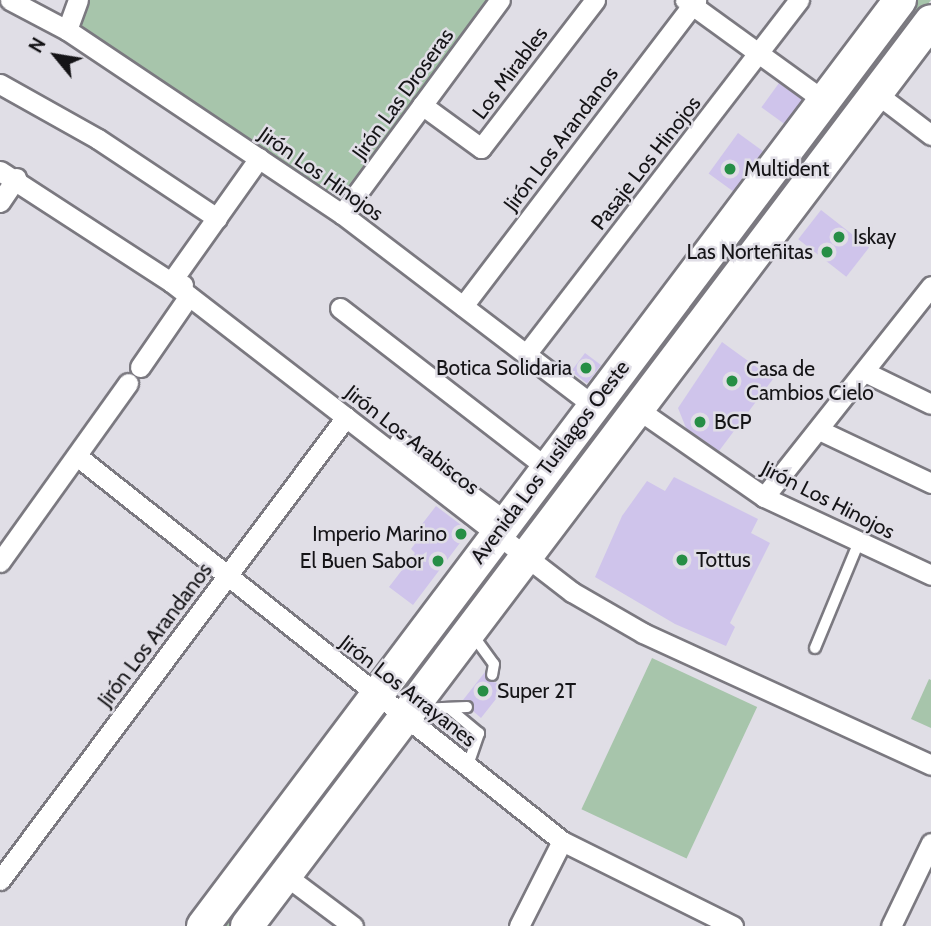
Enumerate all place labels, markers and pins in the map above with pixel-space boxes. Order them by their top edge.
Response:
place label: Multident [744,156,829,182]
marker: Multident [722,161,738,177]
place label: Iskay [853,224,896,250]
marker: Iskay [831,229,847,245]
place label: Las Norteñitas [687,239,813,265]
marker: Las Norteñitas [819,244,835,260]
place label: Botica Solidaria [436,355,572,381]
place label: Casa de Cambios Cielo [746,356,874,406]
marker: Botica Solidaria [578,360,594,376]
marker: Casa de Cambios Cielo [724,373,740,389]
place label: BCP [714,409,751,435]
marker: BCP [692,414,708,430]
place label: Imperio Marino [312,521,447,547]
marker: Imperio Marino [453,526,469,542]
place label: Tottus [696,547,751,573]
place label: El Buen Sabor [300,548,424,574]
marker: Tottus [674,552,690,568]
marker: El Buen Sabor [430,553,446,569]
place label: Super 2T [497,678,576,704]
marker: Super 2T [475,683,491,699]

